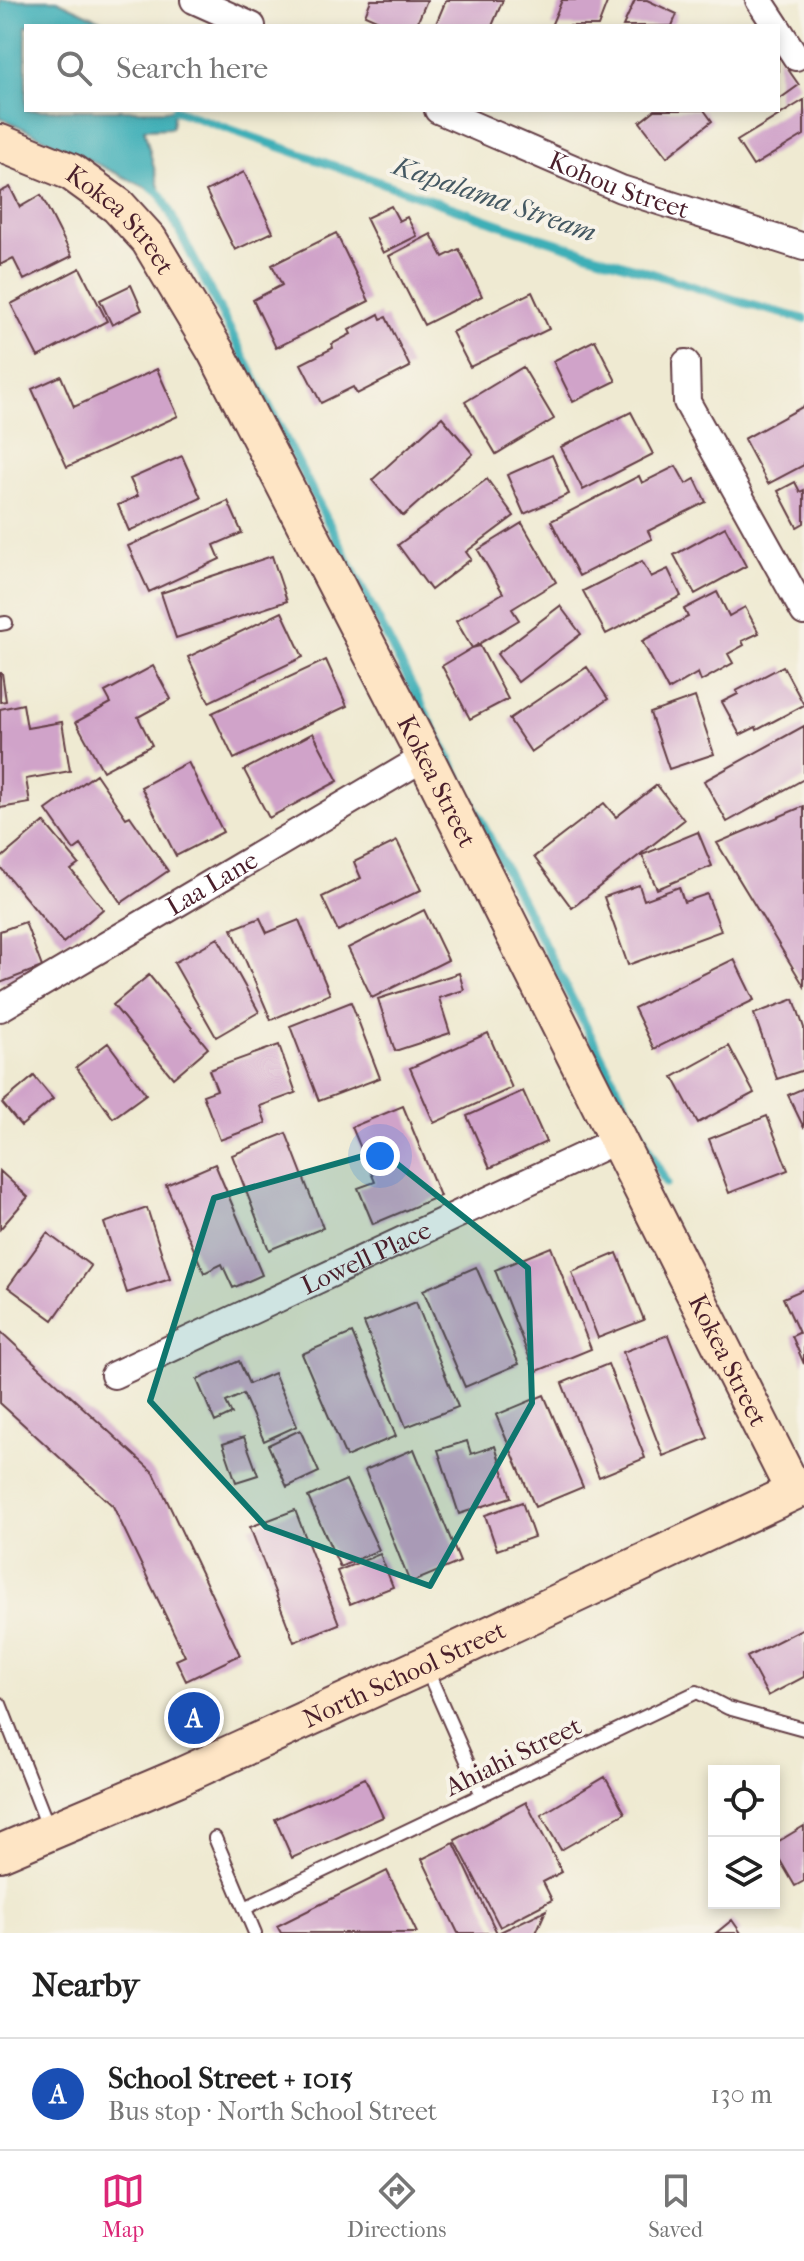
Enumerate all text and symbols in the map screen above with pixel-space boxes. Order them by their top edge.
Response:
search box [24,24,780,112]
icon: search [52,46,96,90]
text: Search here [116,51,268,86]
street label: Kohou Street [544,145,694,226]
water label: Kapalama Stream [387,148,601,249]
street label: Kokea Street [60,158,181,281]
street label: Kokea Street [390,710,483,853]
street label: Laa Lane [161,844,264,922]
your location [360,1136,400,1176]
street label: Lowell Place [296,1214,436,1301]
street label: Kokea Street [682,1289,774,1432]
street label: North School Street [298,1614,511,1735]
pin: A [168,1688,220,1748]
street label: Ahiahi Street [439,1710,587,1803]
map controls [708,1765,780,1909]
button: locate [708,1765,780,1837]
button: layers [708,1837,780,1909]
text: Nearby [32,1965,139,2005]
text: School Street + 1015 [108,2061,353,2096]
text: A [50,2079,66,2110]
text: 130 m [711,2079,772,2110]
text: Bus stop · North School Street [108,2096,437,2127]
tab: Map [101,2169,145,2243]
tab: Directions [347,2169,446,2243]
tab: Saved [648,2169,703,2243]

